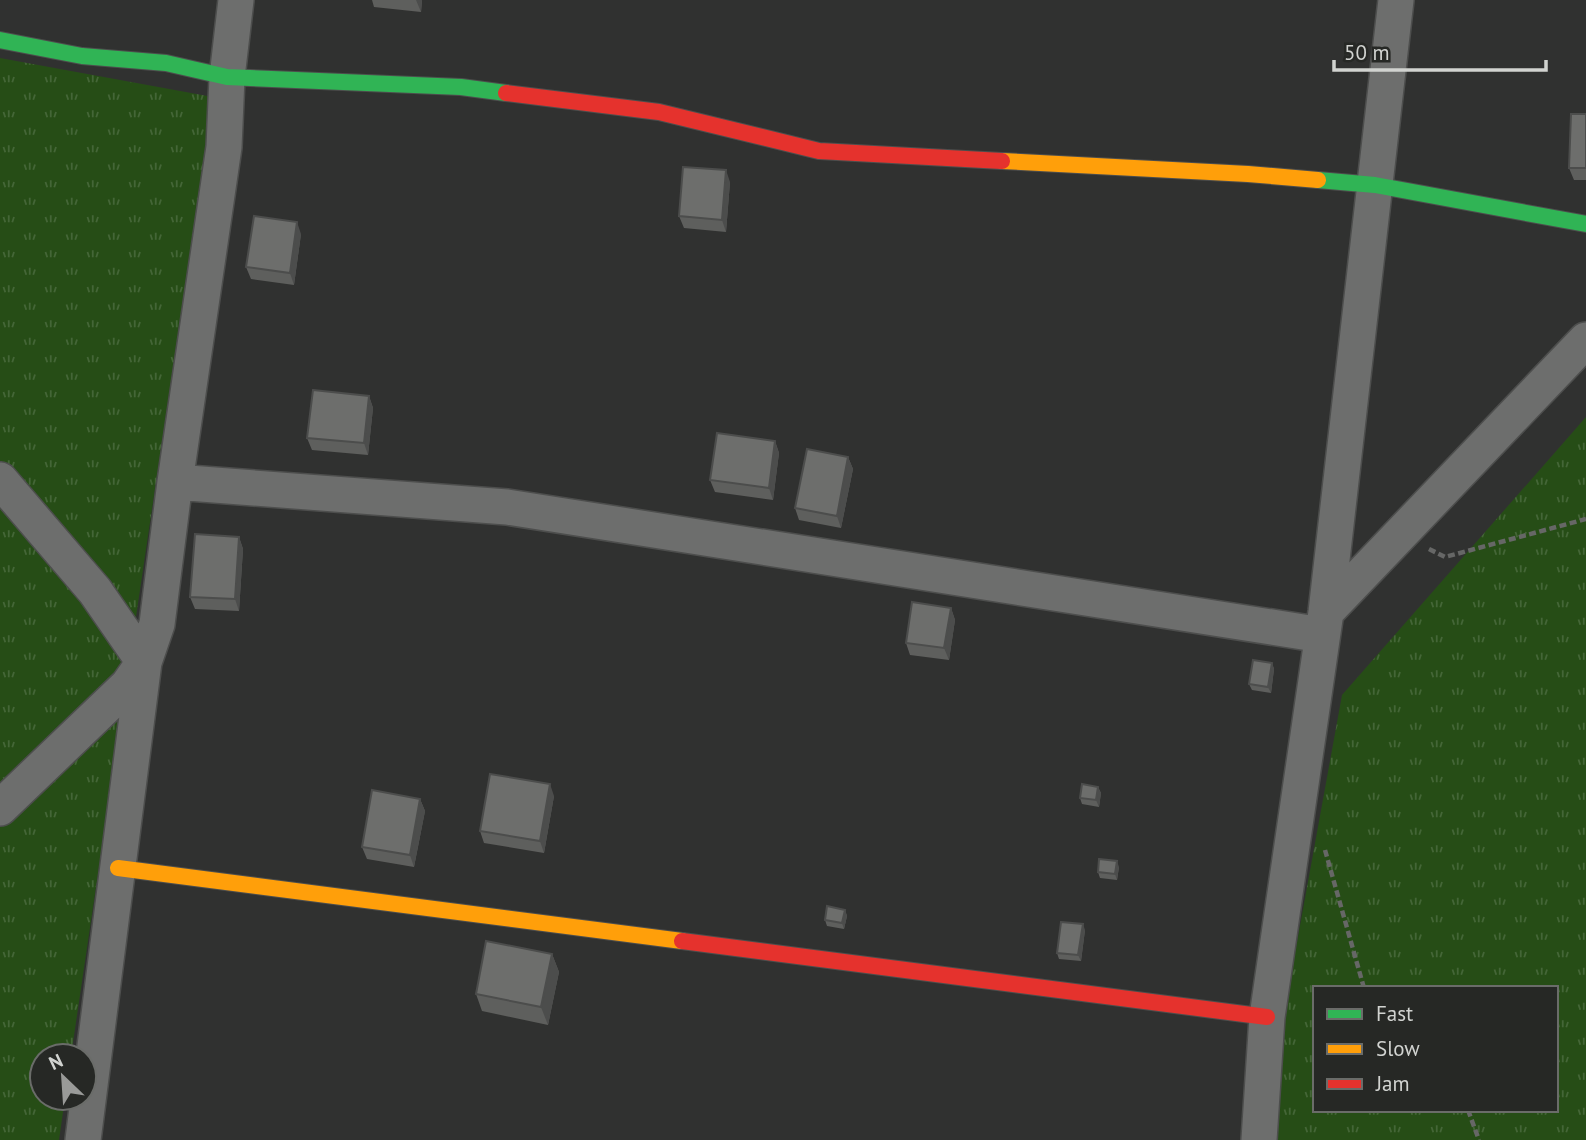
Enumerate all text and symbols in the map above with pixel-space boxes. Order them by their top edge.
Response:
scale bar [1334,28,1546,72]
text: 50 m [1344,39,1390,66]
legend [1313,986,1558,1112]
text: Fast [1376,1000,1413,1027]
text: Slow [1376,1035,1420,1062]
north arrow [28,1042,98,1112]
text: N [45,1048,67,1075]
text: Jam [1375,1070,1410,1097]

